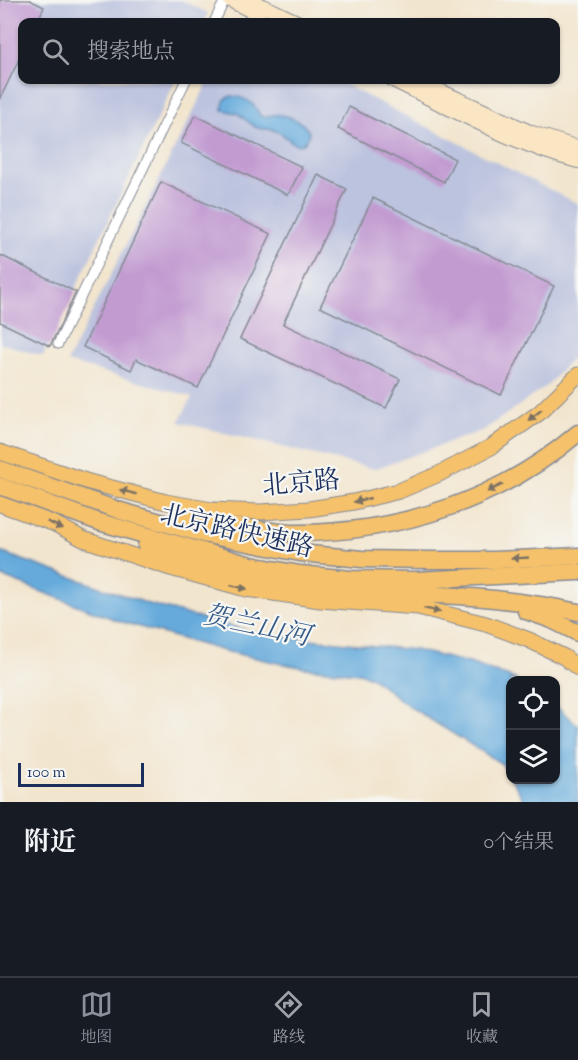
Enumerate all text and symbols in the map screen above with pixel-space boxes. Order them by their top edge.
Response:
search box [18,18,560,84]
icon: search [39,35,72,68]
text: 搜索地点 [87,37,175,69]
one-way arrow [527,408,543,421]
street label: 北京路 [261,463,342,506]
one-way arrow [486,483,503,493]
one-way arrow [118,486,137,496]
one-way arrow [352,495,371,505]
street label: 北京路快速路 [156,497,317,568]
one-way arrow [46,520,64,530]
one-way arrow [510,554,529,563]
one-way arrow [230,583,248,593]
water label: 贺兰山河 [200,597,318,659]
one-way arrow [423,606,441,616]
map controls [506,676,560,784]
button: locate [506,676,560,730]
button: layers [506,730,560,784]
scale bar [18,760,144,788]
text: 100 m [27,762,66,785]
text: 附近 [24,825,76,862]
text: 0个结果 [483,829,554,858]
tab: 地图 [80,988,113,1050]
tab: 路线 [272,988,305,1050]
tab: 收藏 [465,988,498,1050]

